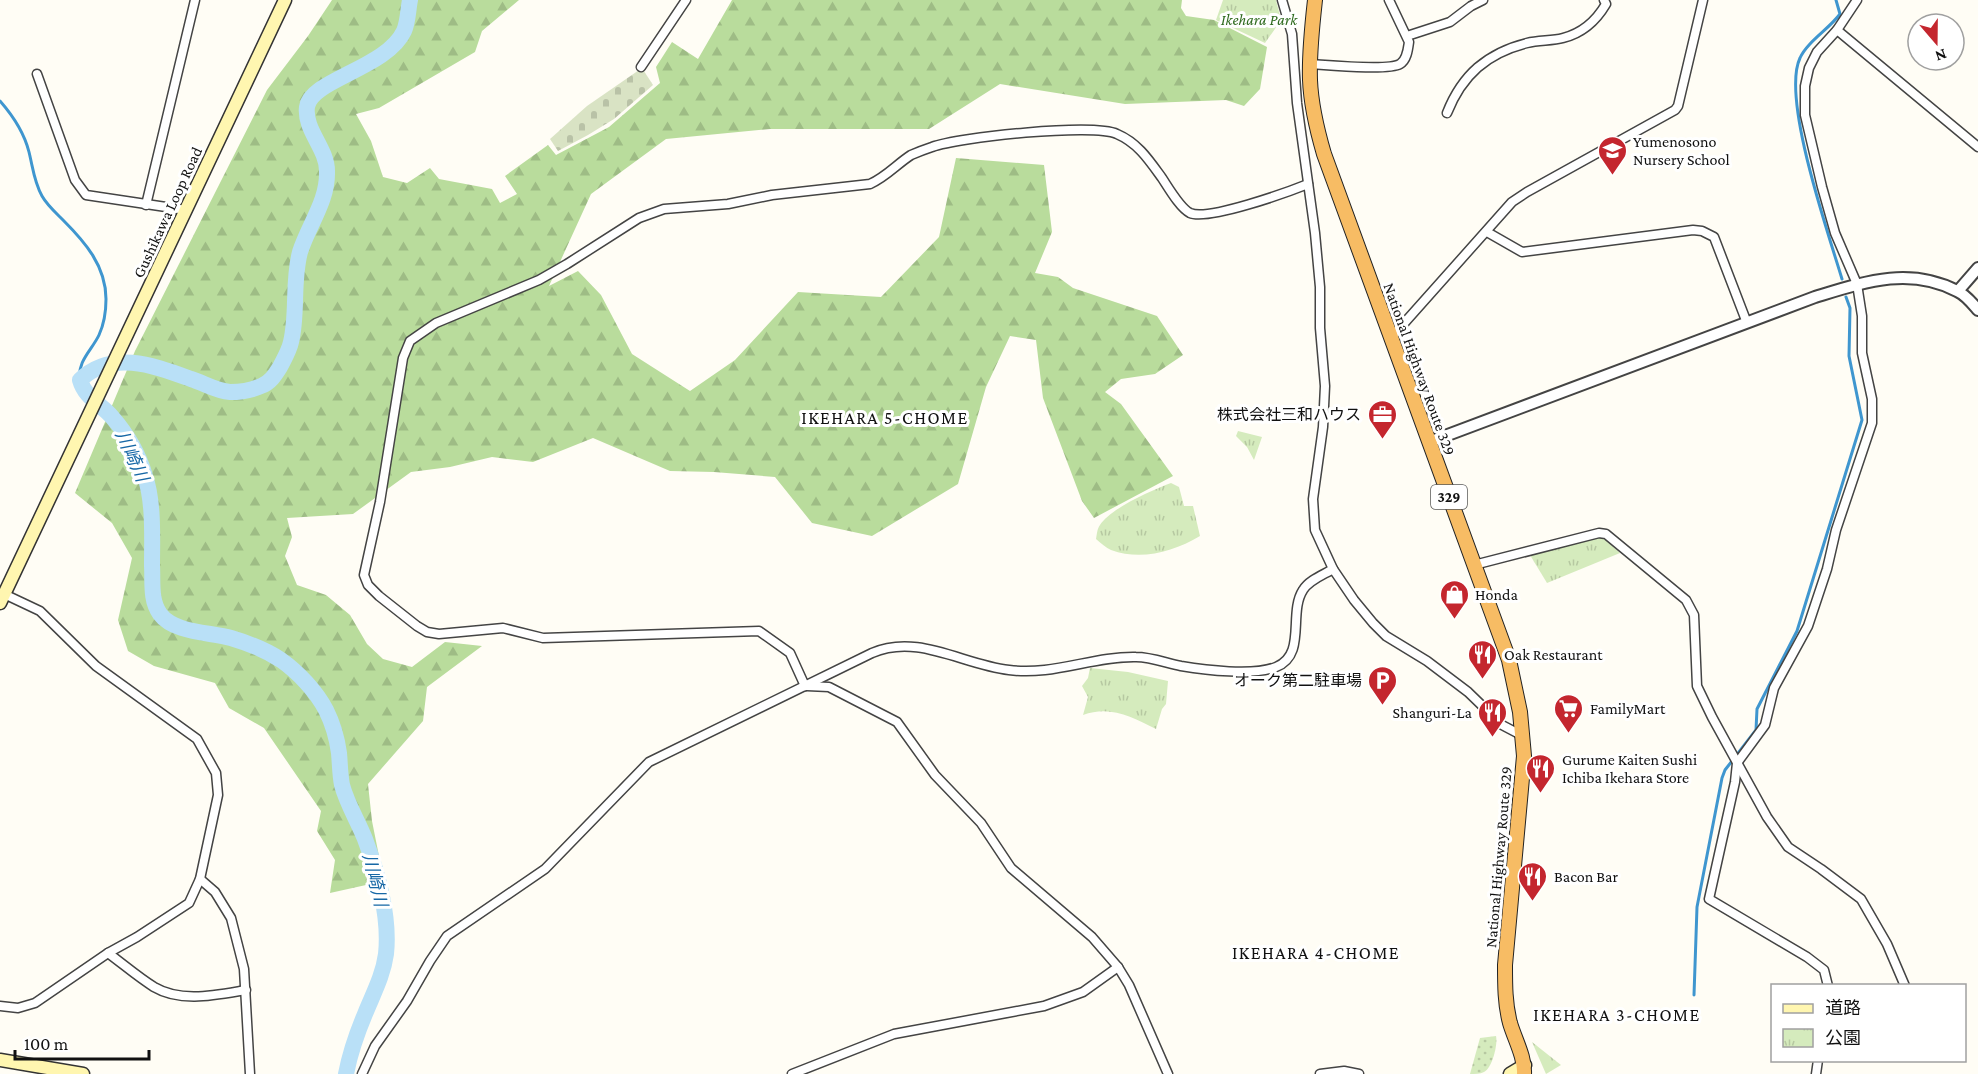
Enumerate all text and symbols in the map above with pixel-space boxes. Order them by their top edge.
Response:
park label: Ikehara Park [1221,11,1298,28]
north arrow [1906,12,1966,72]
text: N [1933,46,1949,66]
place label: Yumenosono Nursery School [1633,133,1730,169]
school or university icon: Yumenosono Nursery School [1596,134,1628,176]
street label: Gushikawa Loop Road [130,144,206,281]
street label: National Highway Route 329 [1379,281,1459,458]
office icon: 株式会社三和ハウス [1366,398,1398,440]
place label: 株式会社三和ハウス [1217,406,1361,423]
district label: IKEHARA 5-CHOME [801,408,969,428]
water label: 川崎川 [112,427,153,487]
road number: 329 [1431,485,1467,509]
shop icon: Honda [1438,578,1470,620]
place label: Honda [1475,586,1518,603]
restaurant icon: Oak Restaurant [1467,638,1499,680]
place label: Oak Restaurant [1504,646,1603,663]
parking icon: オーク第二駐車場 [1367,664,1399,706]
place label: オーク第二駐車場 [1234,672,1362,689]
supermarket icon: FamilyMart [1553,692,1585,734]
restaurant icon: Shanguri-La [1477,696,1509,738]
place label: FamilyMart [1590,700,1666,718]
place label: Shanguri-La [1393,704,1473,722]
place label: Gurume Kaiten Sushi Ichiba Ikehara Store [1562,751,1697,786]
restaurant icon: Gurume Kaiten Sushi Ichiba Ikehara Store [1525,752,1557,794]
street label: National Highway Route 329 [1482,765,1516,949]
water label: 川崎川 [359,851,392,911]
restaurant icon: Bacon Bar [1517,860,1549,902]
place label: Bacon Bar [1554,868,1618,885]
district label: IKEHARA 4-CHOME [1232,943,1400,963]
legend [1771,984,1966,1062]
text: 道路 [1825,998,1861,1018]
district label: IKEHARA 3-CHOME [1533,1005,1701,1025]
scale bar [15,1023,148,1061]
text: 公園 [1825,1028,1861,1048]
text: 100 m [24,1034,69,1054]

